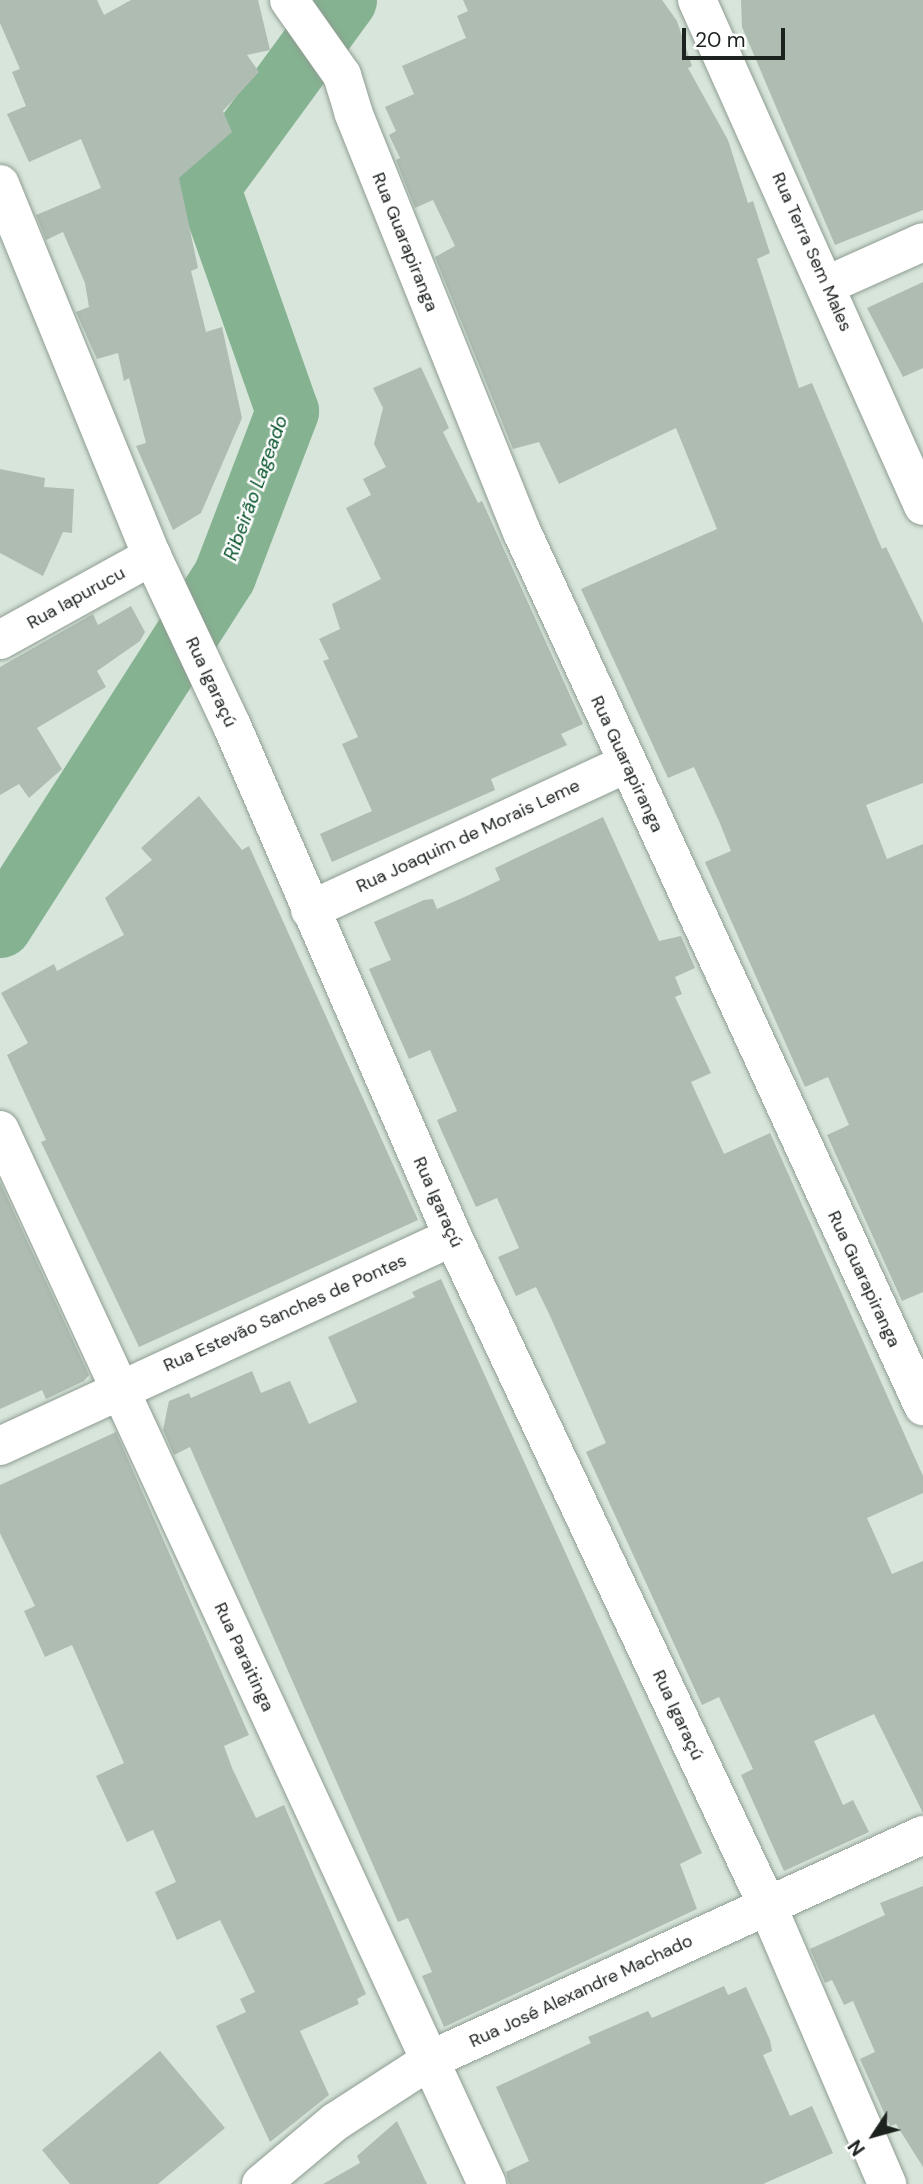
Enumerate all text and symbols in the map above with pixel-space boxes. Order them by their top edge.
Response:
scale bar [685,14,788,58]
text: 20 m [695,26,746,54]
street label: Rua Guarapiranga [367,169,443,315]
street label: Rua Terra Sem Males [767,169,857,335]
water label: Ribeirão Lageado [219,412,293,564]
street label: Rua Iapurucu [23,562,129,634]
street label: Rua Igaraçú [181,634,241,730]
street label: Rua Guarapiranga [586,692,668,836]
street label: Rua Joaquim de Morais Leme [353,775,583,897]
street label: Rua Igaraçú [408,1153,468,1251]
street label: Rua Guarapiranga [823,1207,905,1351]
street label: Rua Estevão Sanches de Pontes [160,1249,410,1377]
street label: Rua Paraitinga [209,1599,279,1715]
street label: Rua Igaraçú [648,1667,708,1763]
street label: Rua José Alexandre Machado [466,1930,696,2052]
north arrow [839,2100,909,2170]
text: N [842,2135,871,2161]

